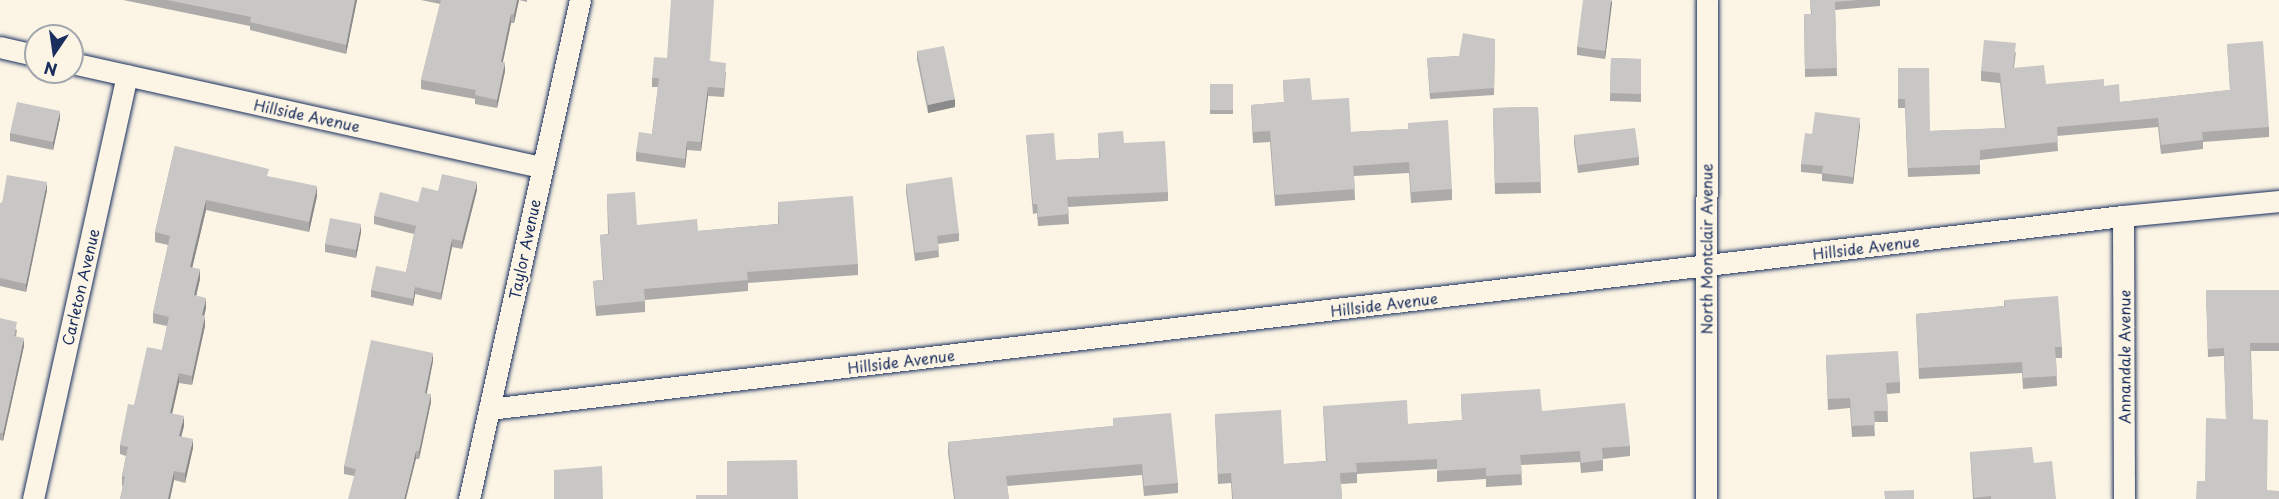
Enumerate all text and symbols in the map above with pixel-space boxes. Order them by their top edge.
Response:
north arrow [24,24,84,84]
text: N [42,56,59,83]
street label: Hillside Avenue [253,95,361,135]
street label: North Montclair Avenue [1697,163,1715,335]
street label: Taylor Avenue [505,197,543,301]
street label: Carleton Avenue [58,227,102,347]
street label: Hillside Avenue [1812,232,1920,262]
street label: Hillside Avenue [1330,289,1438,319]
street label: Annandale Avenue [2115,289,2133,425]
street label: Hillside Avenue [847,346,955,376]

